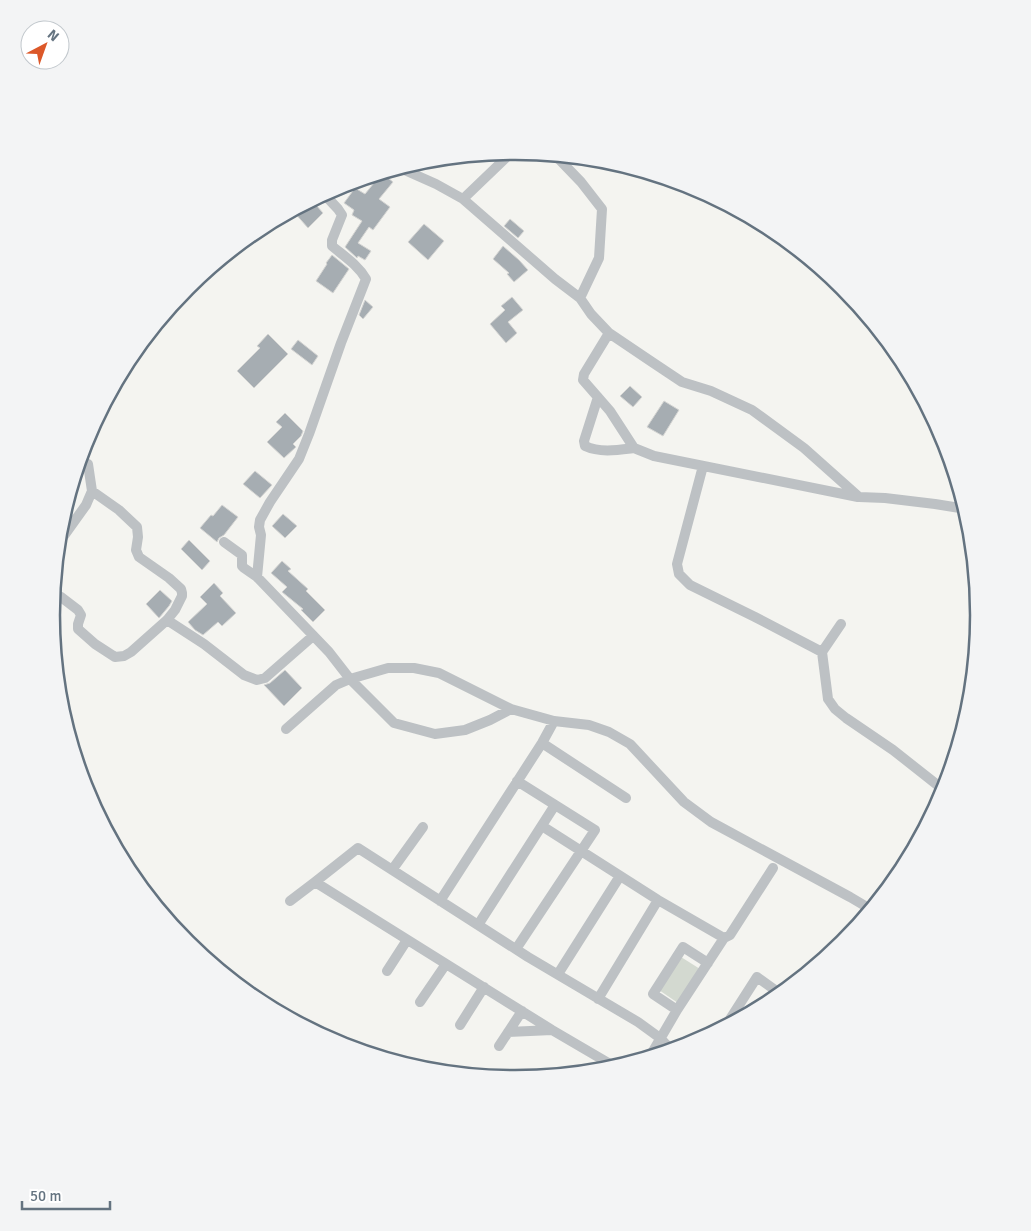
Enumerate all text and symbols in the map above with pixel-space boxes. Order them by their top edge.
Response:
north arrow [20,20,70,70]
text: N [44,26,62,45]
scale bar [22,1178,110,1210]
text: 50 m [30,1187,61,1205]

